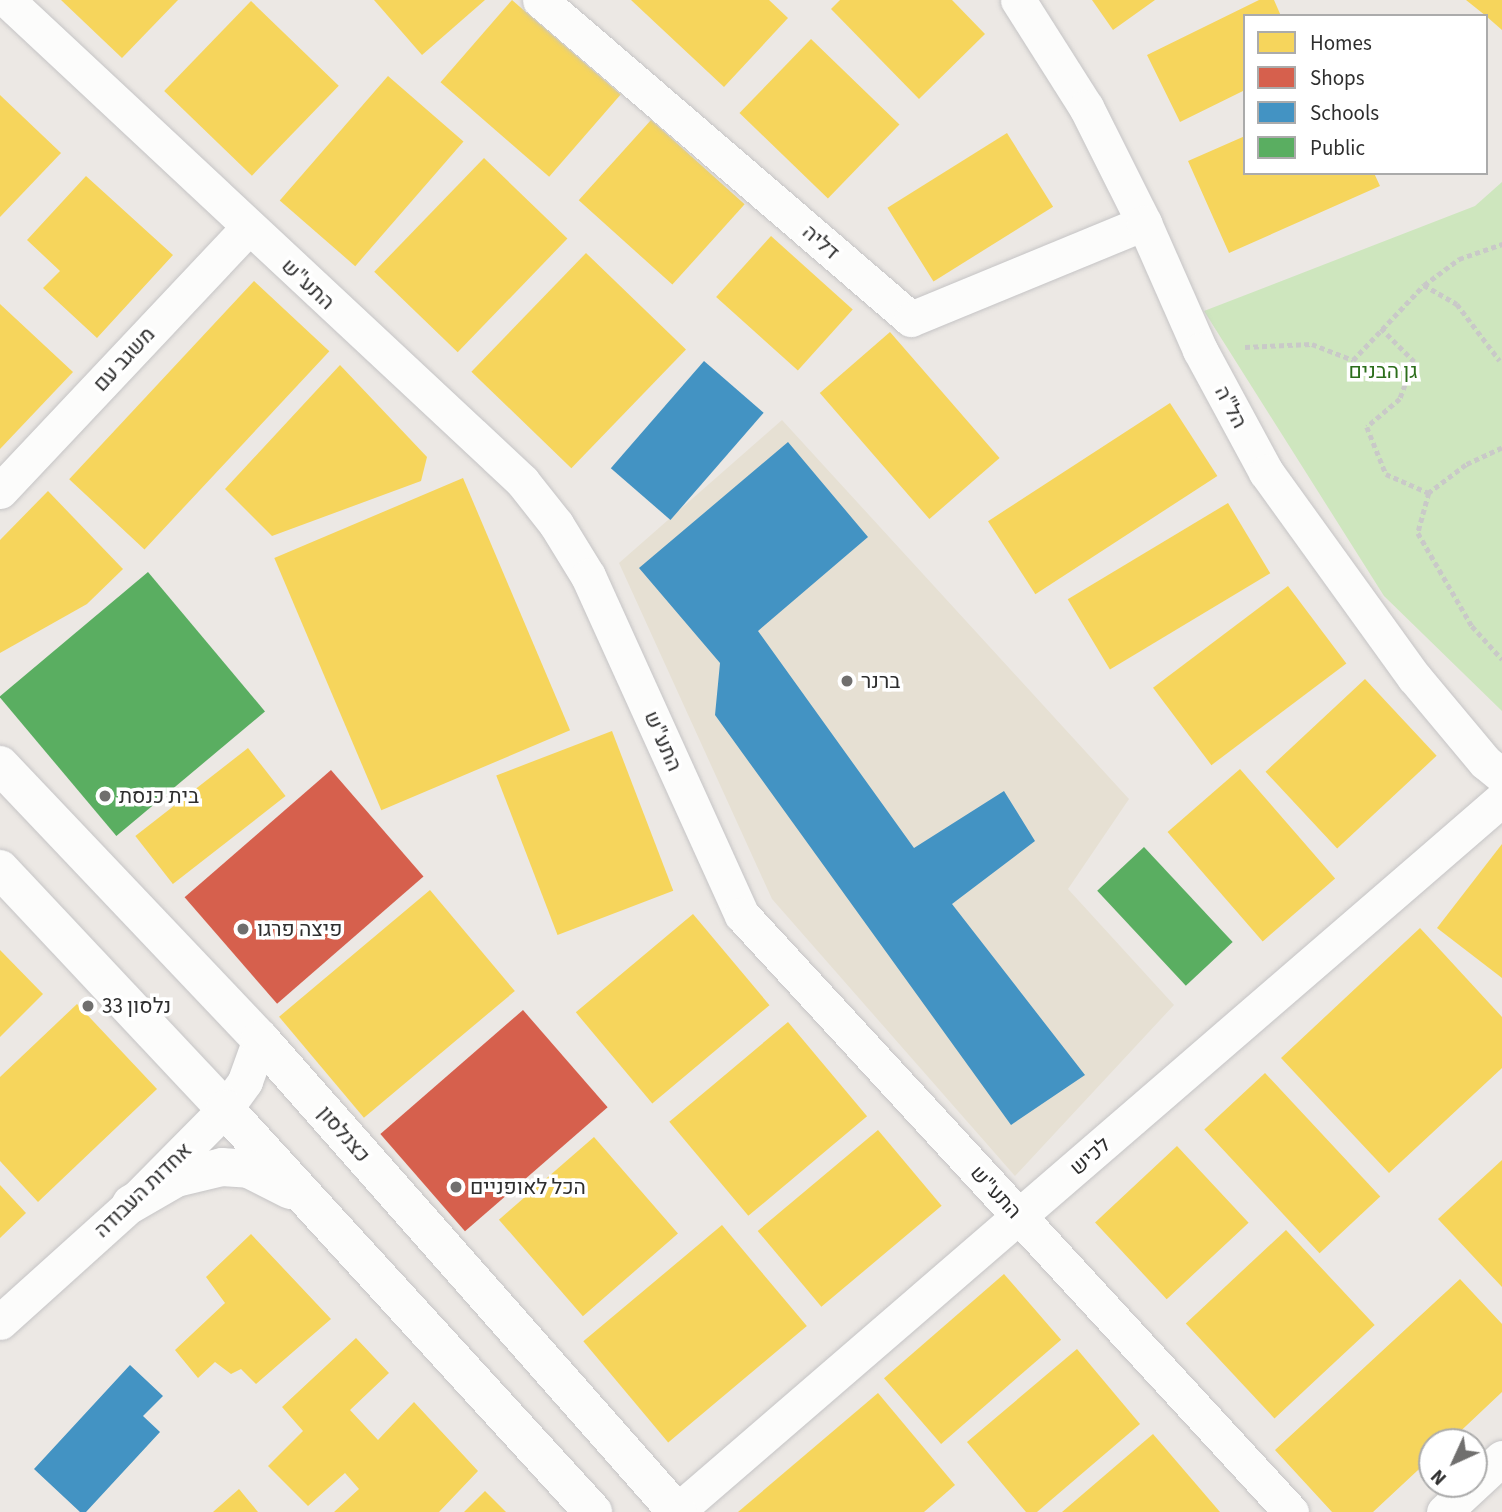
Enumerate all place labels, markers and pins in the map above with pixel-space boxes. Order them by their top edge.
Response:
place label: ברנר [861,668,900,694]
marker: ברנר [839,673,855,689]
place label: בית כנסת [119,783,199,809]
marker: בית כנסת [97,788,113,804]
place label: פיצה פרגו [257,916,342,942]
marker: פיצה פרגו [235,921,251,937]
place label: נלסון 33 [102,993,171,1019]
marker: נלסון 33 [80,998,96,1014]
place label: הכל לאופניים [470,1174,586,1200]
marker: הכל לאופניים [448,1179,464,1195]

